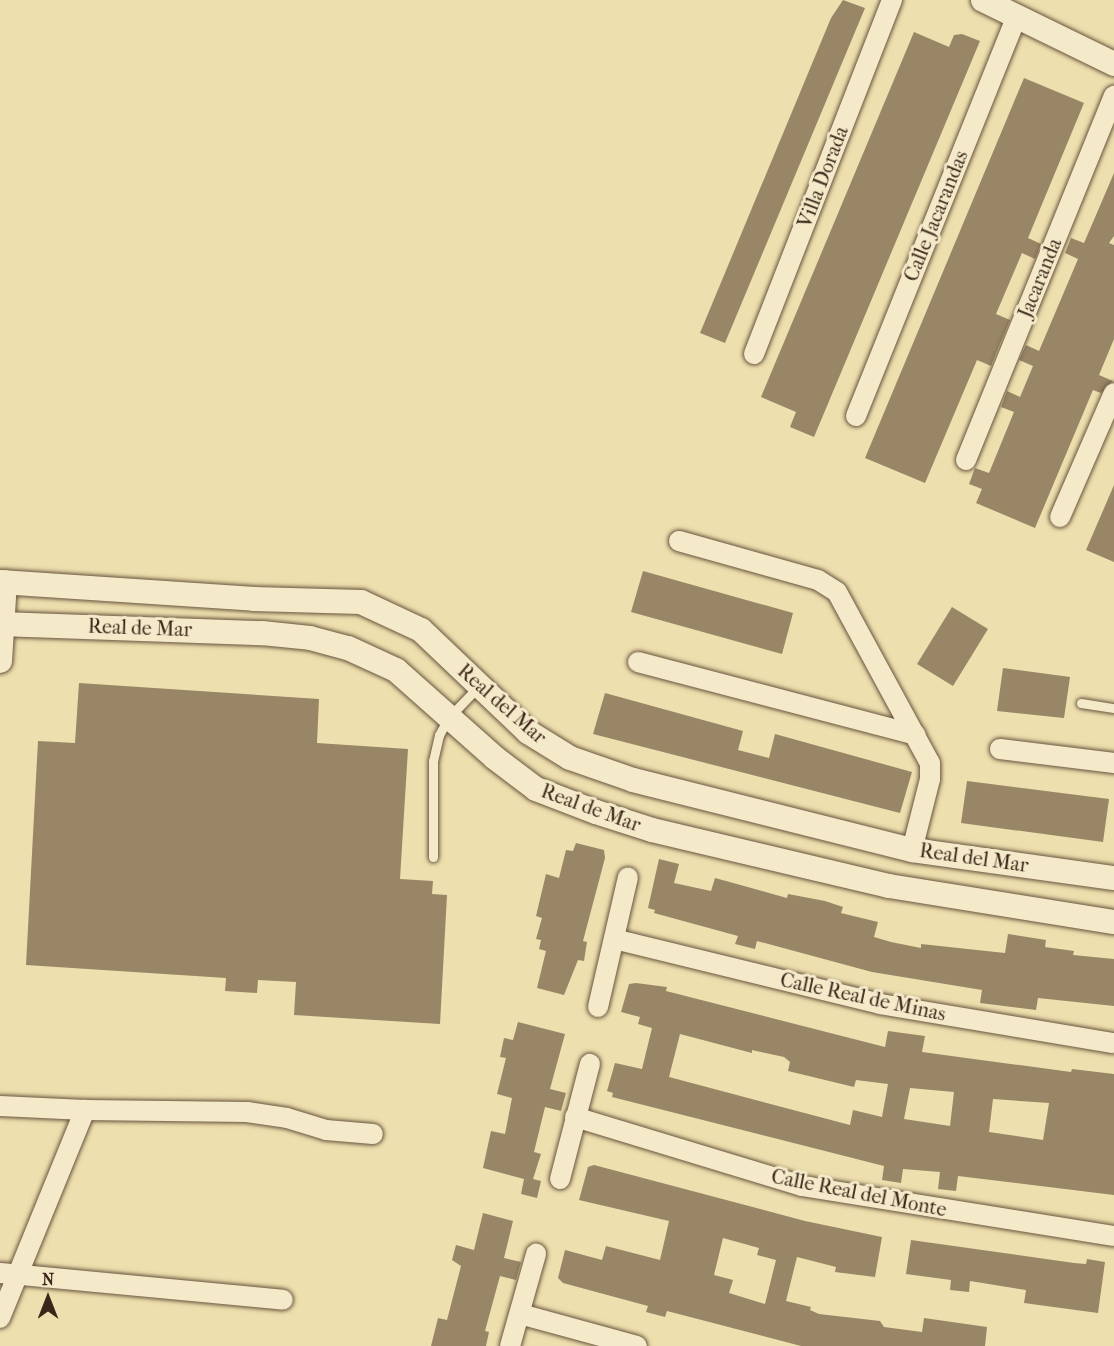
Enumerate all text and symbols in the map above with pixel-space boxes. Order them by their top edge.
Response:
street label: Villa Dorada [793,123,853,231]
street label: Calle Jacarandas [899,147,973,285]
street label: Jacaranda [1013,235,1067,321]
street label: Real de Mar [87,614,193,642]
street label: Real del Mar [453,659,551,749]
street label: Real de Mar [538,779,644,837]
street label: Real del Mar [918,838,1030,878]
street label: Calle Real de Minas [778,968,948,1026]
street label: Calle Real del Monte [769,1164,949,1222]
north arrow [18,1268,78,1328]
text: N [42,1270,54,1289]

